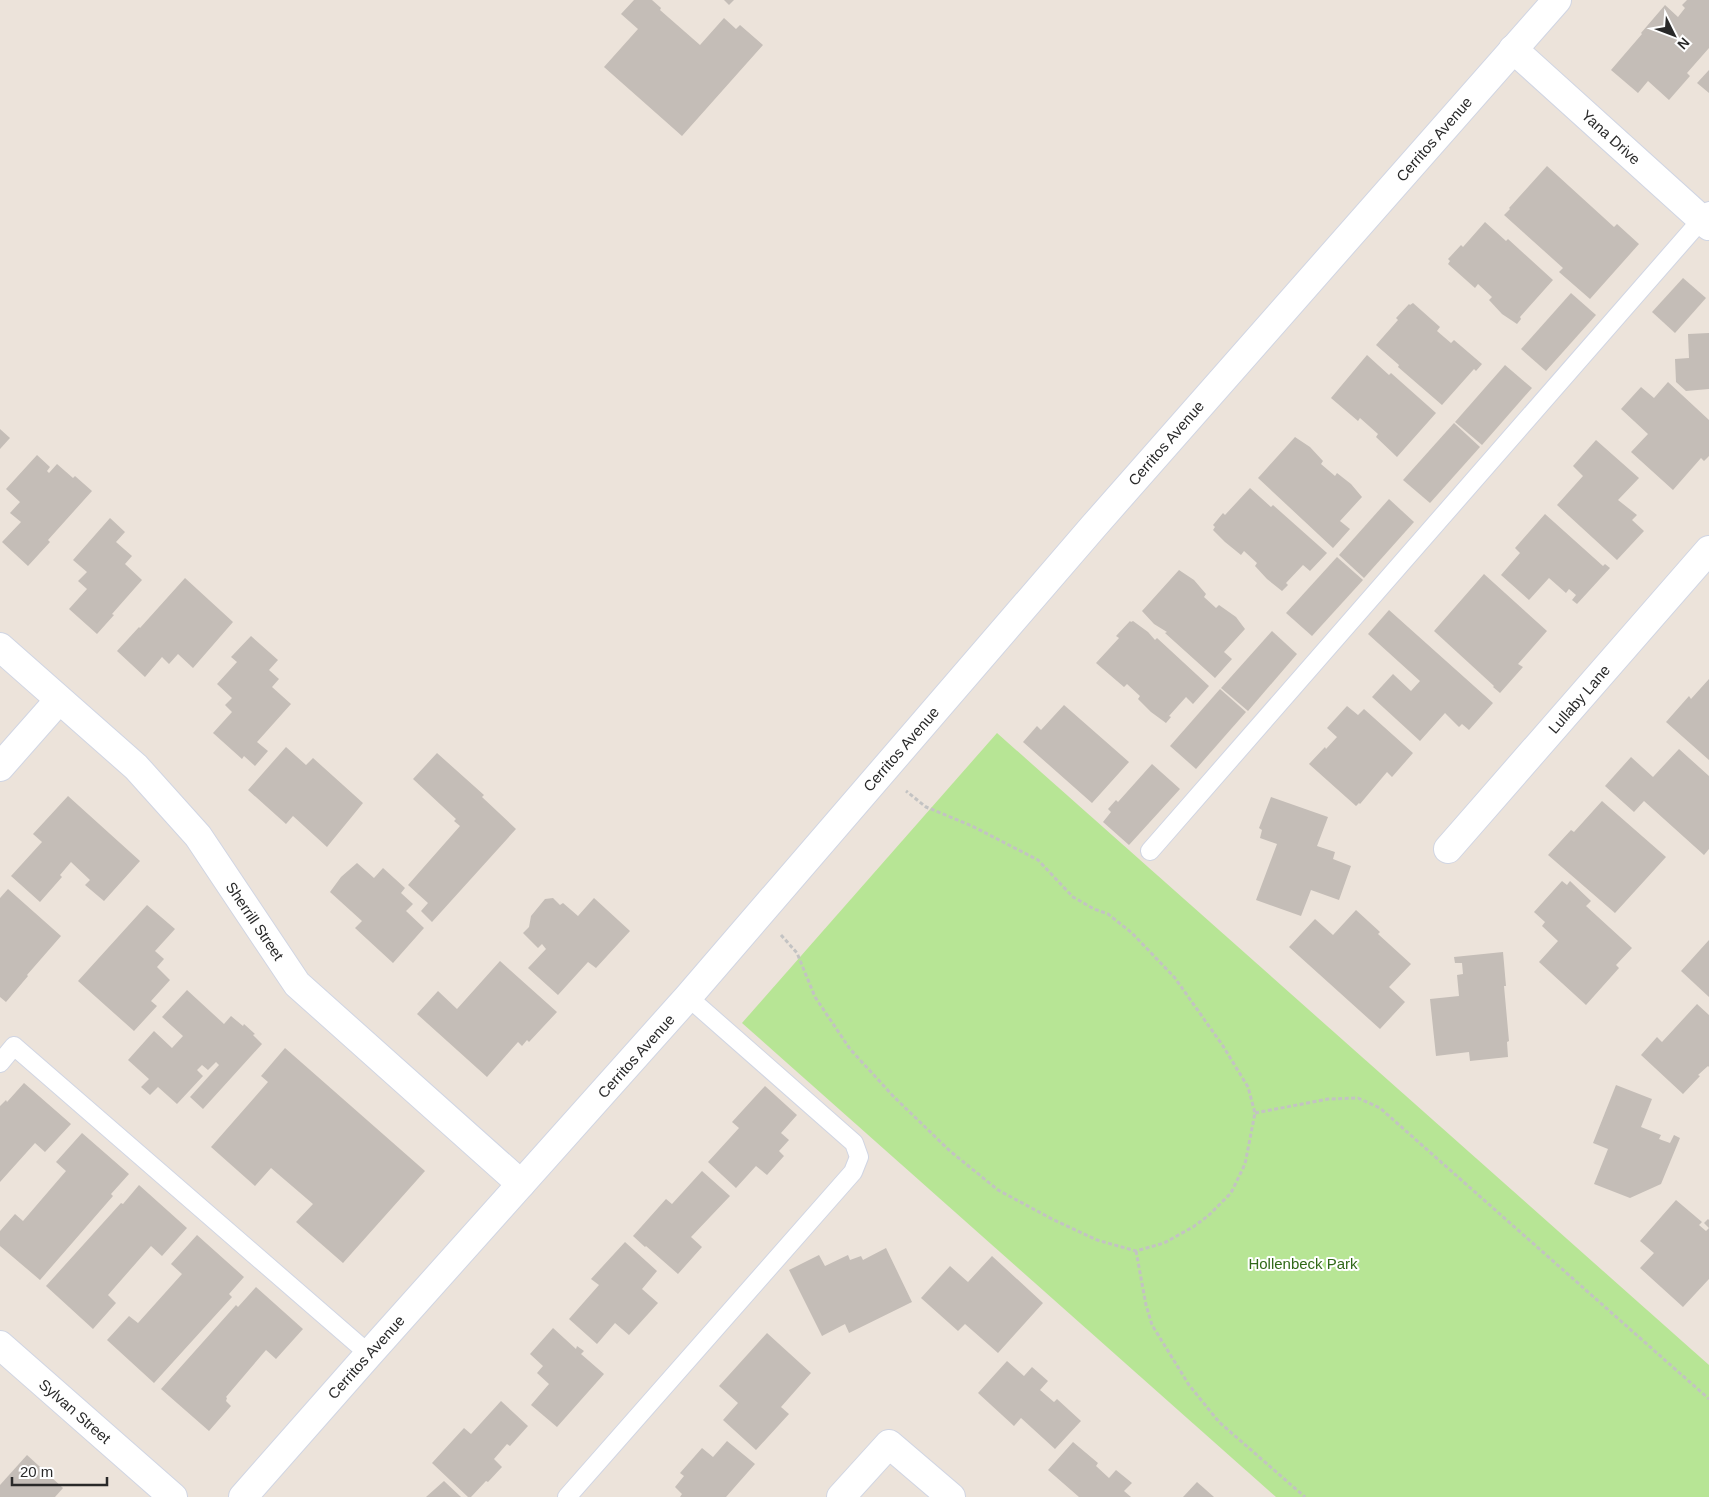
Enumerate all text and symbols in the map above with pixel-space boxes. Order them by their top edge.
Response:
north arrow [1649,10,1699,60]
text: N [1674,35,1693,53]
street label: Cerritos Avenue [1393,93,1475,185]
street label: Yana Drive [1578,106,1644,168]
street label: Cerritos Avenue [1125,397,1207,489]
street label: Lullaby Lane [1545,661,1613,737]
street label: Cerritos Avenue [860,703,942,795]
street label: Sherrill Street [223,879,288,964]
street label: Cerritos Avenue [594,1011,678,1101]
park label: Hollenbeck Park [1248,1255,1358,1272]
street label: Cerritos Avenue [324,1312,408,1402]
street label: Sylvan Street [36,1375,115,1447]
scale bar [12,1454,108,1486]
text: 20 m [20,1463,53,1480]

